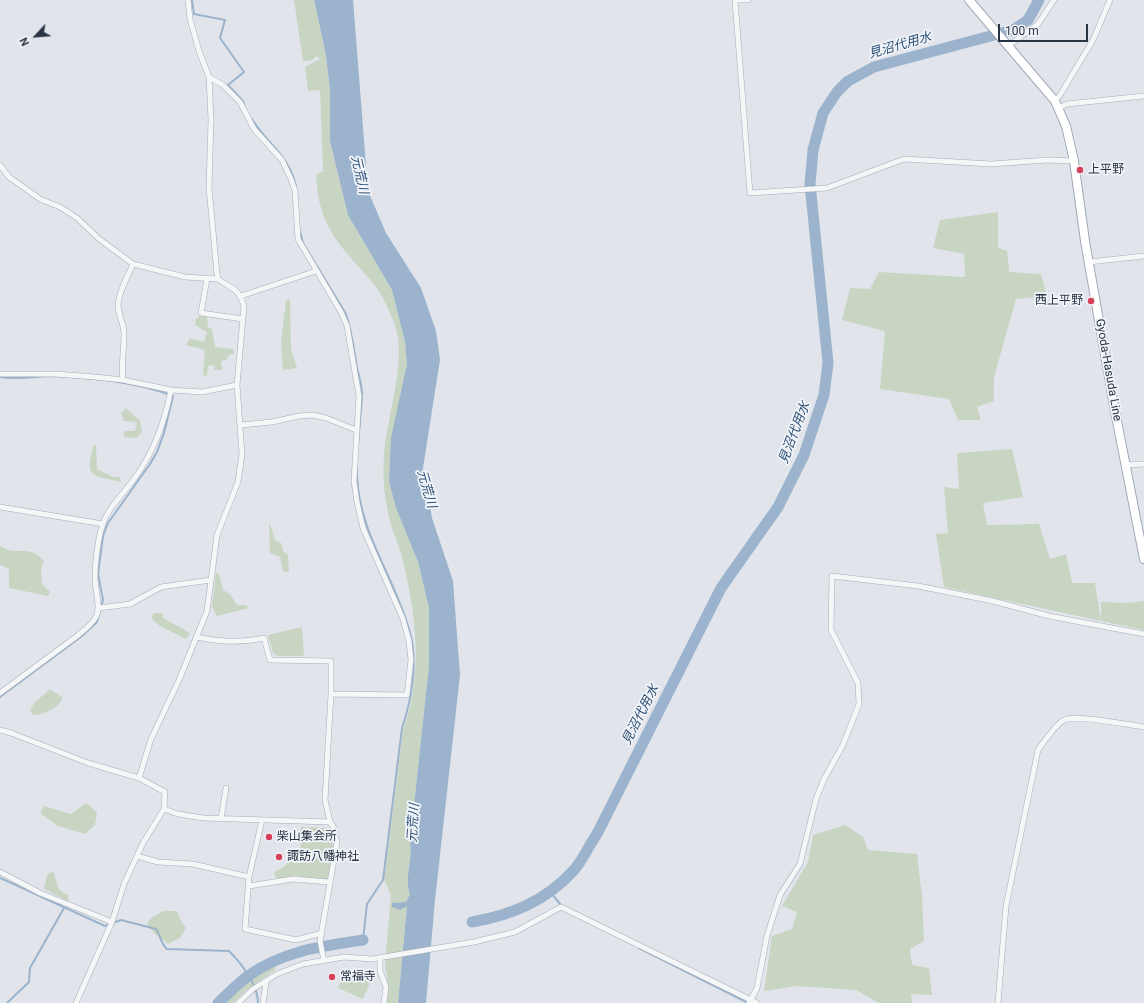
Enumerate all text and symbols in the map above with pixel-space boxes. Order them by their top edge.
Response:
north arrow [16,16,56,56]
scale bar [1000,16,1090,42]
text: 100 m [1005,24,1039,38]
water label: 見沼代用水 [867,30,933,62]
text: N [17,35,32,48]
water label: 元荒川 [347,154,371,196]
place label: 上平野 [1088,163,1124,177]
marker: 上平野 [1075,165,1085,175]
place label: 西上平野 [1035,294,1083,308]
marker: 西上平野 [1086,296,1096,306]
street label: Gyoda-Hasuda Line [1092,318,1124,422]
water label: 見沼代用水 [776,400,814,466]
water label: 元荒川 [413,468,439,510]
water label: 見沼代用水 [619,683,663,747]
water label: 元荒川 [405,803,423,843]
place label: 柴山集会所 [277,830,337,844]
marker: 柴山集会所 [264,832,274,842]
place label: 諏訪八幡神社 [287,850,359,864]
marker: 諏訪八幡神社 [274,852,284,862]
place label: 常福寺 [340,970,376,984]
marker: 常福寺 [327,972,337,982]

